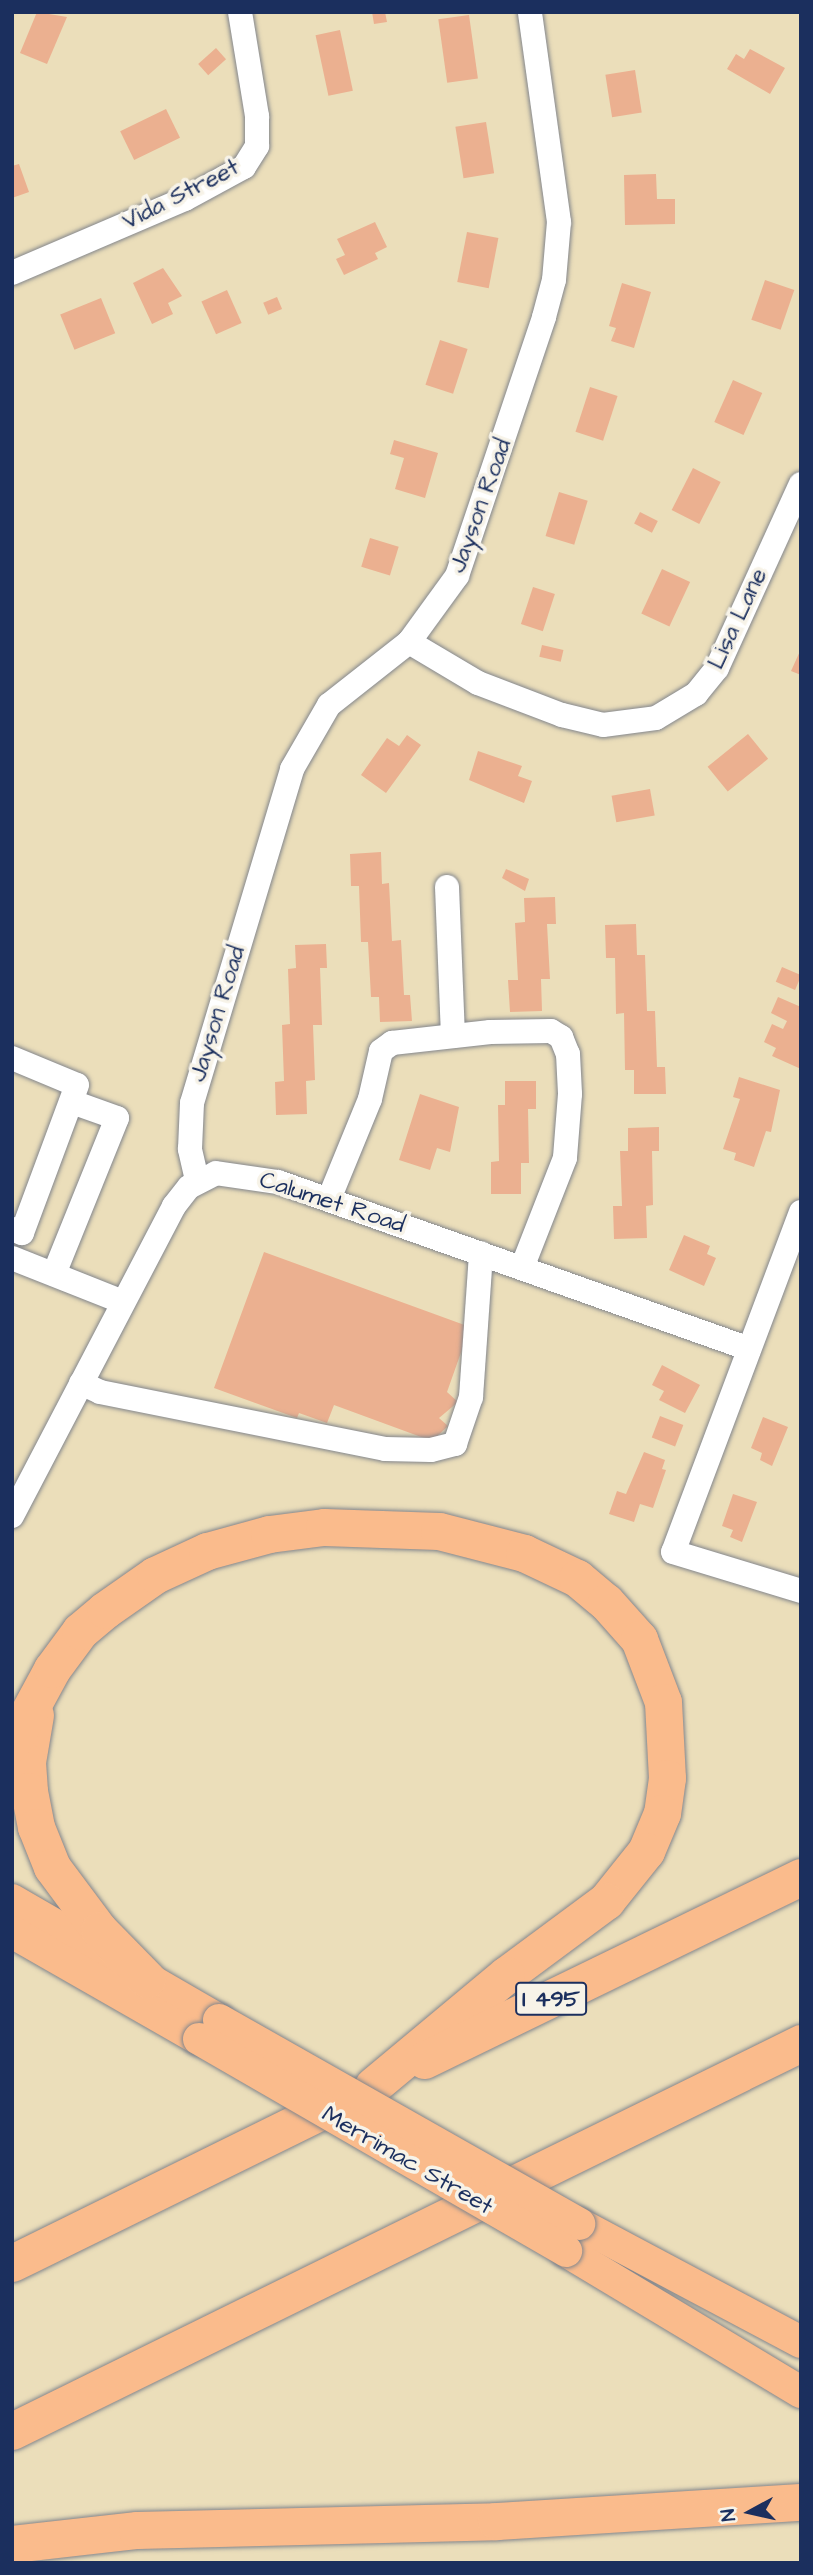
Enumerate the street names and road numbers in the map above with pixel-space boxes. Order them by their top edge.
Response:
street label: Vida Street [118,153,244,237]
street label: Jayson Road [443,435,519,577]
street label: Lisa Lane [702,564,774,674]
street label: Jayson Road [184,943,252,1085]
street label: Calumet Road [256,1166,408,1240]
road number: I 495 [514,1980,588,2018]
street label: Merrimac Street [316,2100,498,2222]

